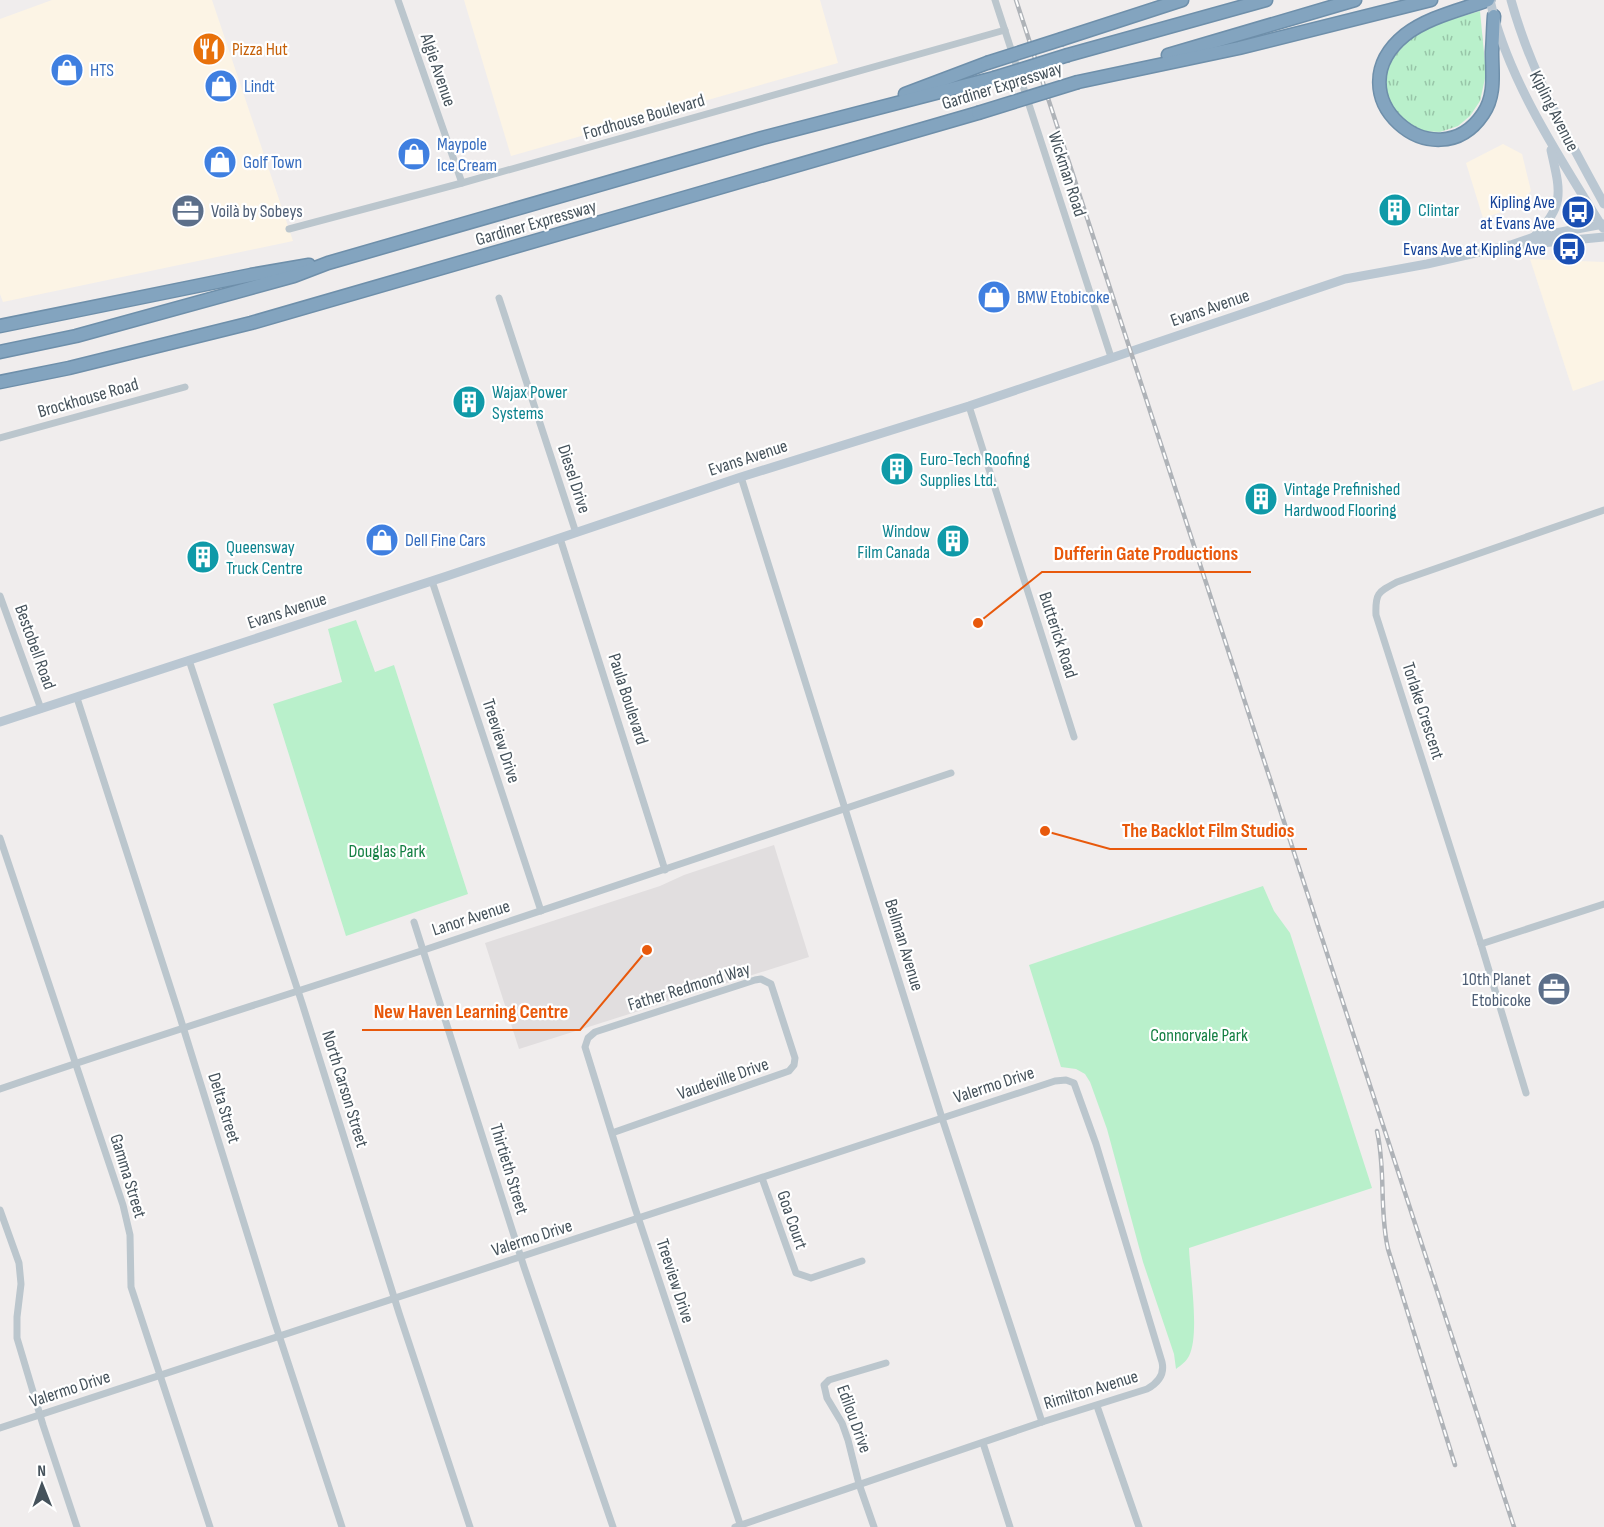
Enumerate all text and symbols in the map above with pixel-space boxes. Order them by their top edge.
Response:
street label: Algie Avenue [415,30,460,109]
restaurant icon: Pizza Hut [191,31,227,67]
place label: Pizza Hut [232,39,288,60]
shop icon: HTS [49,52,85,88]
street label: Gardiner Expressway [939,58,1065,114]
place label: HTS [90,60,114,81]
street label: Kipling Avenue [1525,67,1583,155]
shop icon: Lindt [203,68,239,104]
place label: Lindt [244,76,275,97]
street label: Fordhouse Boulevard [581,90,707,144]
street label: Wickman Road [1043,129,1091,219]
place label: Maypole Ice Cream [437,134,497,176]
shop icon: Maypole Ice Cream [396,136,432,172]
shop icon: Golf Town [202,144,238,180]
place label: Golf Town [243,152,302,173]
building icon: Clintar [1377,192,1413,228]
place label: Kipling Ave at Evans Ave [1480,192,1555,234]
office icon: Voilà by Sobeys [170,193,206,229]
bus stop icon: Kipling Ave at Evans Ave [1560,194,1596,230]
street label: Gardiner Expressway [473,196,599,250]
place label: Clintar [1418,200,1459,221]
place label: Voilà by Sobeys [211,201,303,222]
bus stop icon: Evans Ave at Kipling Ave [1551,231,1587,267]
place label: Evans Ave at Kipling Ave [1403,239,1546,260]
shop icon: BMW Etobicoke [976,279,1012,315]
street label: Evans Avenue [1168,285,1252,331]
place label: BMW Etobicoke [1017,287,1110,308]
street label: Brockhouse Road [35,374,141,422]
place label: Wajax Power Systems [492,382,567,424]
building icon: Wajax Power Systems [451,384,487,420]
street label: Evans Avenue [706,435,790,481]
street label: Diesel Drive [553,442,595,516]
place label: Euro-Tech Roofing Supplies Ltd. [920,449,1030,491]
building icon: Euro-Tech Roofing Supplies Ltd. [879,451,915,487]
place label: Vintage Prefinished Hardwood Flooring [1284,479,1400,521]
building icon: Vintage Prefinished Hardwood Flooring [1243,481,1279,517]
place label: Window Film Canada [857,521,930,563]
shop icon: Dell Fine Cars [364,522,400,558]
building icon: Window Film Canada [935,523,971,559]
place label: Dell Fine Cars [405,530,486,551]
callout: Dufferin Gate Productions [1042,534,1251,572]
place label: Queensway Truck Centre [226,537,303,579]
building icon: Queensway Truck Centre [185,539,221,575]
text: Dufferin Gate Productions [1054,542,1238,566]
street label: Evans Avenue [245,588,329,634]
street label: Butterick Road [1034,589,1082,681]
street label: Bestobell Road [10,602,60,692]
street label: Paula Boulevard [603,651,653,747]
street label: Torlake Crescent [1397,660,1449,763]
street label: Treeview Drive [478,696,524,786]
callout: The Backlot Film Studios [1110,811,1307,849]
text: The Backlot Film Studios [1122,819,1295,843]
park label: Douglas Park [349,841,426,862]
street label: Lanor Avenue [429,896,513,940]
street label: Bellman Avenue [880,896,928,994]
street label: Father Redmond Way [625,958,753,1016]
place label: 10th Planet Etobicoke [1462,969,1532,1011]
office icon: 10th Planet Etobicoke [1536,971,1572,1007]
callout: New Haven Learning Centre [362,992,580,1030]
text: New Haven Learning Centre [374,1000,568,1024]
park label: Connorvale Park [1150,1025,1248,1046]
street label: North Carson Street [317,1028,373,1150]
street label: Vaudeville Drive [675,1054,771,1104]
street label: Valermo Drive [951,1062,1037,1108]
street label: Delta Street [203,1070,245,1146]
street label: Thirtieth Street [485,1121,533,1217]
street label: Gamma Street [105,1131,151,1221]
street label: Goa Court [772,1188,812,1253]
street label: Valermo Drive [489,1215,575,1261]
street label: Treeview Drive [652,1236,698,1326]
street label: Valermo Drive [27,1366,113,1412]
street label: Rimilton Avenue [1041,1366,1141,1414]
street label: Edilou Drive [832,1382,876,1456]
north arrow [12,1455,72,1515]
text: N [37,1462,46,1481]

